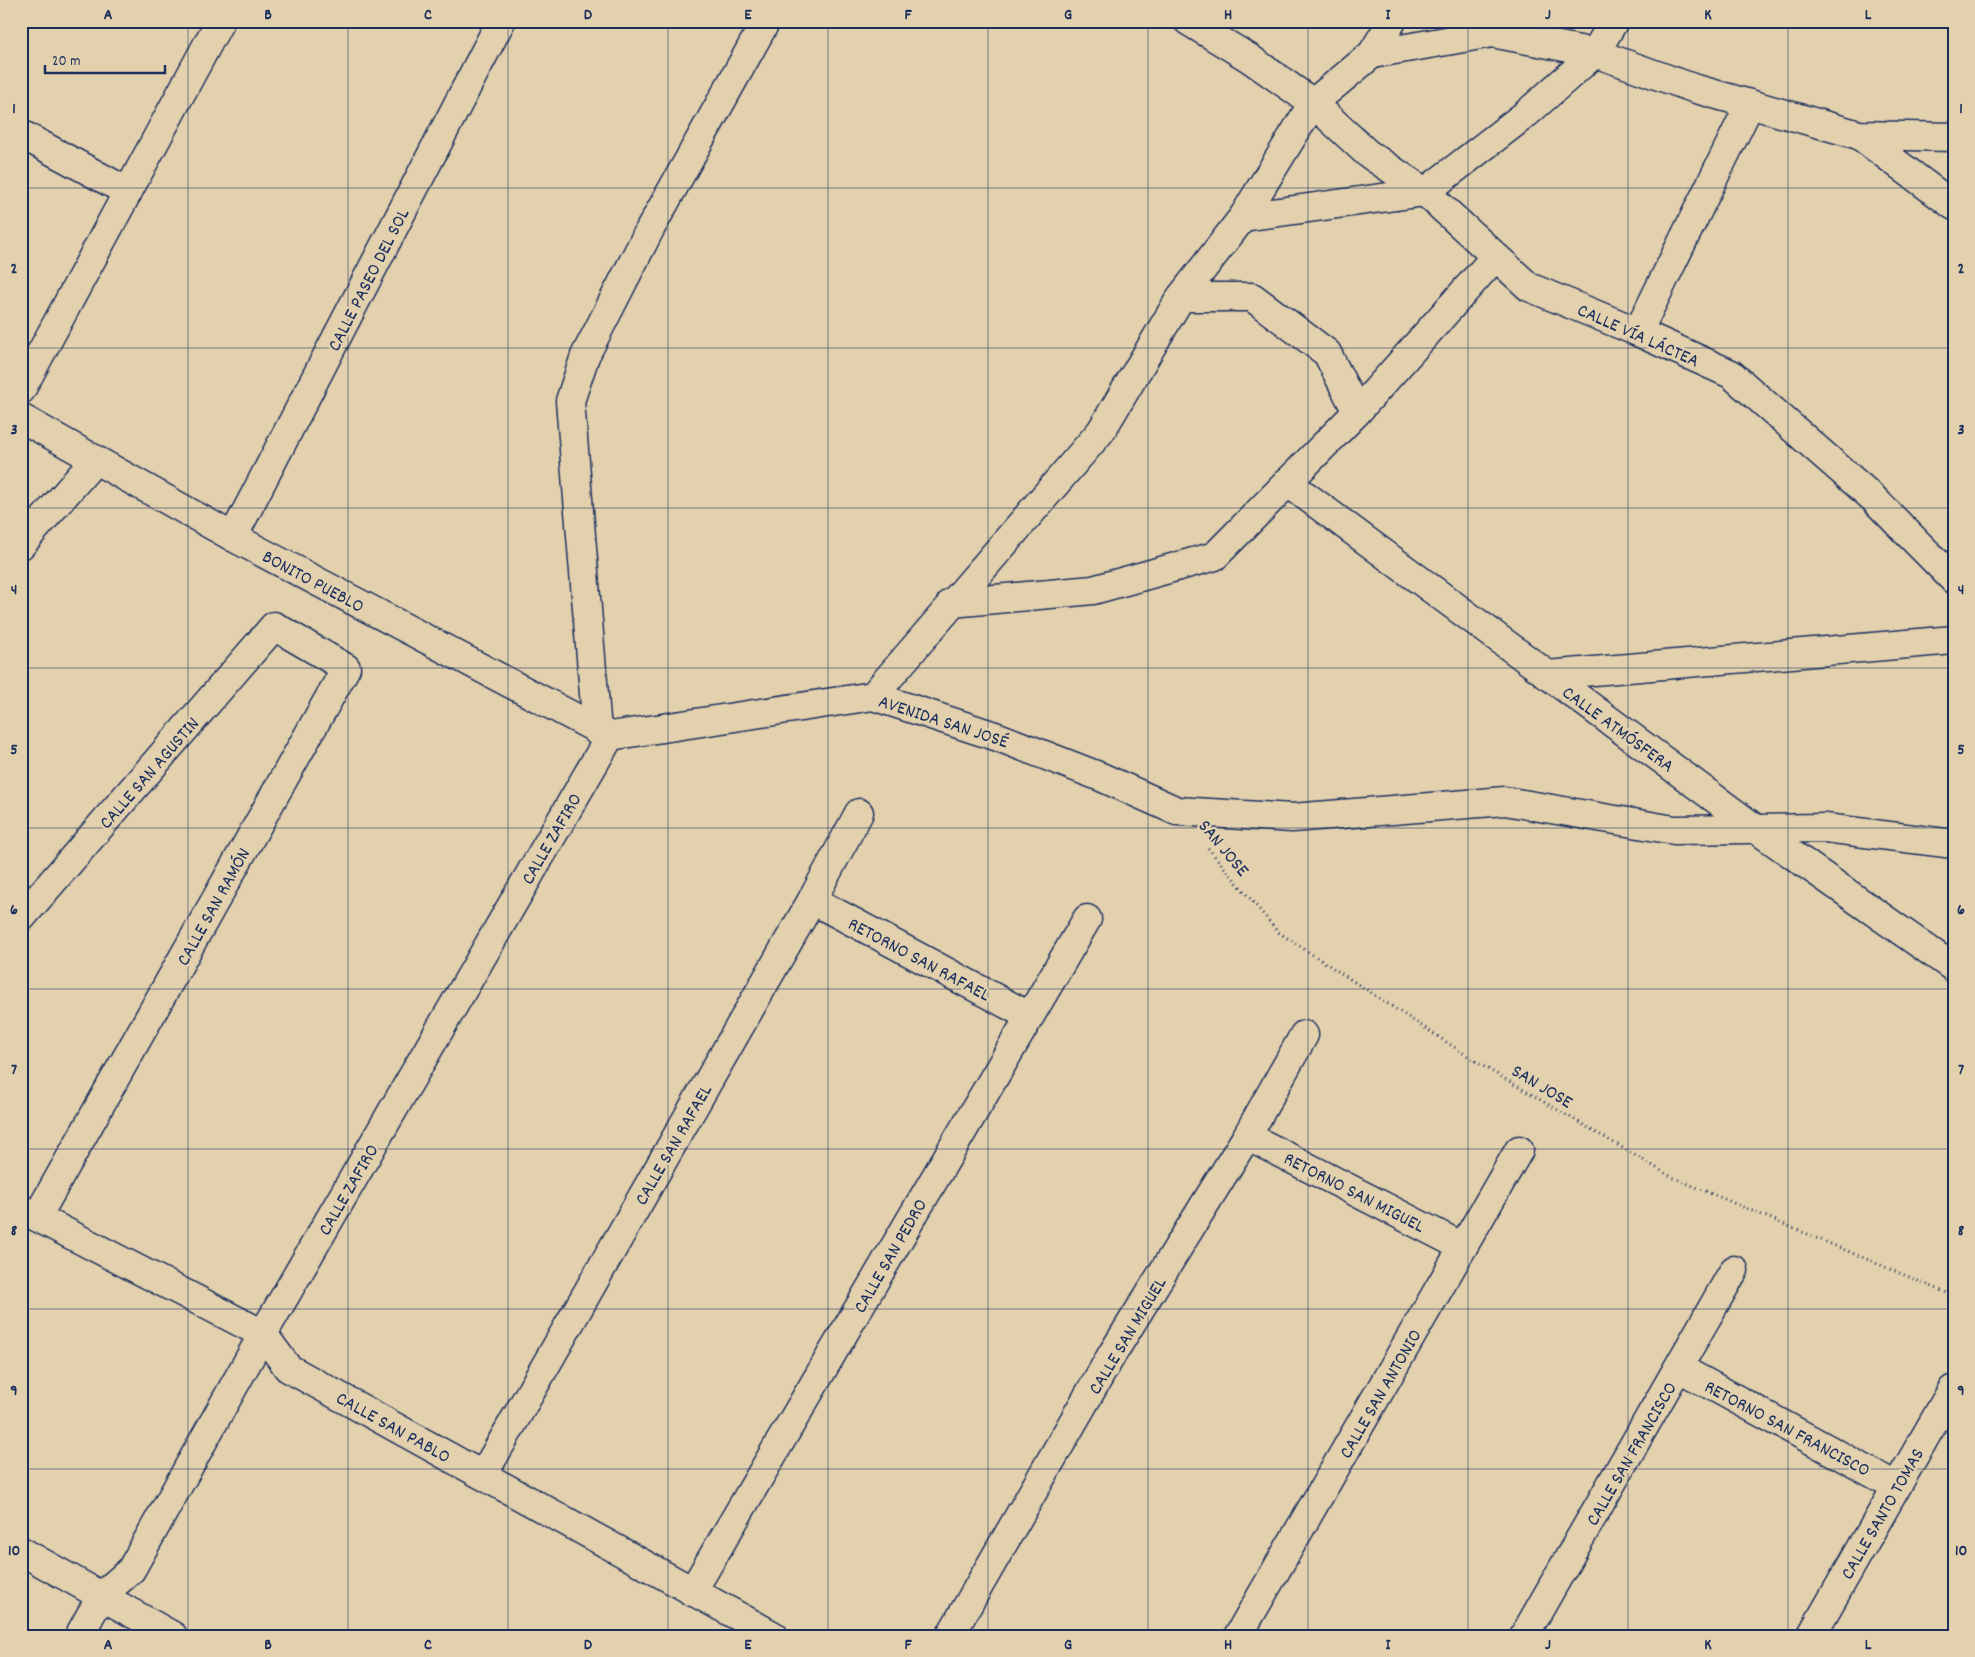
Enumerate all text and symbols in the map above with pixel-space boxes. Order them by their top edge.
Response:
text: A [104,4,113,27]
text: B [264,4,272,27]
text: C [424,4,432,27]
text: D [584,4,593,27]
text: E [744,4,752,27]
text: F [904,4,912,27]
text: G [1064,4,1072,27]
text: H [1224,4,1232,27]
text: I [1386,4,1392,27]
text: J [1545,4,1551,27]
text: K [1704,4,1712,27]
text: L [1865,4,1872,27]
scale bar [45,42,165,74]
text: 20 m [52,51,80,73]
text: 1 [12,98,16,121]
text: 1 [1959,98,1963,121]
street label: CALLE PASEO DEL SOL [322,204,418,357]
text: 2 [11,258,18,281]
text: 2 [1958,258,1965,281]
street label: CALLE VÍA LÁCTEA [1572,298,1703,376]
text: 3 [10,419,18,442]
text: 3 [1957,419,1965,442]
street label: BONITO PUEBLO [257,545,368,621]
text: 4 [11,579,17,602]
text: 4 [1958,579,1964,602]
street label: CALLE ATMÓSFERA [1555,681,1679,781]
street label: AVENIDA SAN JOSÉ [874,690,1012,757]
street label: CALLE SAN AGUSTIN [94,712,207,836]
text: 5 [10,739,18,762]
text: 5 [1957,739,1965,762]
street label: CALLE ZAFIRO [516,789,590,890]
street label: SAN JOSE [1190,815,1255,884]
street label: CALLE SAN RAMÓN [171,844,259,972]
text: 6 [10,899,18,922]
text: 6 [1957,899,1965,922]
street label: RETORNO SAN RAFAEL [842,912,994,1010]
text: 7 [11,1059,17,1082]
street label: SAN JOSE [1505,1059,1577,1117]
text: 7 [1958,1059,1964,1082]
street label: CALLE SAN RAFAEL [629,1080,721,1211]
street label: CALLE ZAFIRO [313,1140,387,1241]
street label: RETORNO SAN MIGUEL [1278,1147,1429,1241]
street label: CALLE SAN PEDRO [848,1195,936,1319]
text: 8 [11,1220,18,1243]
text: 8 [1958,1220,1965,1243]
street label: CALLE SAN MIGUEL [1083,1273,1175,1401]
street label: CALLE SAN ANTONIO [1334,1325,1430,1464]
street label: RETORNO SAN FRANCISCO [1699,1375,1874,1485]
street label: CALLE SAN FRANCISCO [1581,1378,1685,1532]
text: 9 [10,1380,18,1403]
text: 9 [1957,1380,1965,1403]
street label: CALLE SAN PABLO [330,1386,455,1472]
street label: CALLE SANTO TOMAS [1835,1444,1933,1585]
text: 10 [8,1540,20,1563]
text: 10 [1955,1540,1967,1563]
text: A [104,1634,113,1657]
text: B [264,1634,272,1657]
text: C [424,1634,432,1657]
text: D [584,1634,593,1657]
text: E [744,1634,752,1657]
text: F [904,1634,912,1657]
text: G [1064,1634,1072,1657]
text: H [1224,1634,1232,1657]
text: I [1386,1634,1392,1657]
text: J [1545,1634,1551,1657]
text: K [1704,1634,1712,1657]
text: L [1865,1634,1872,1657]

